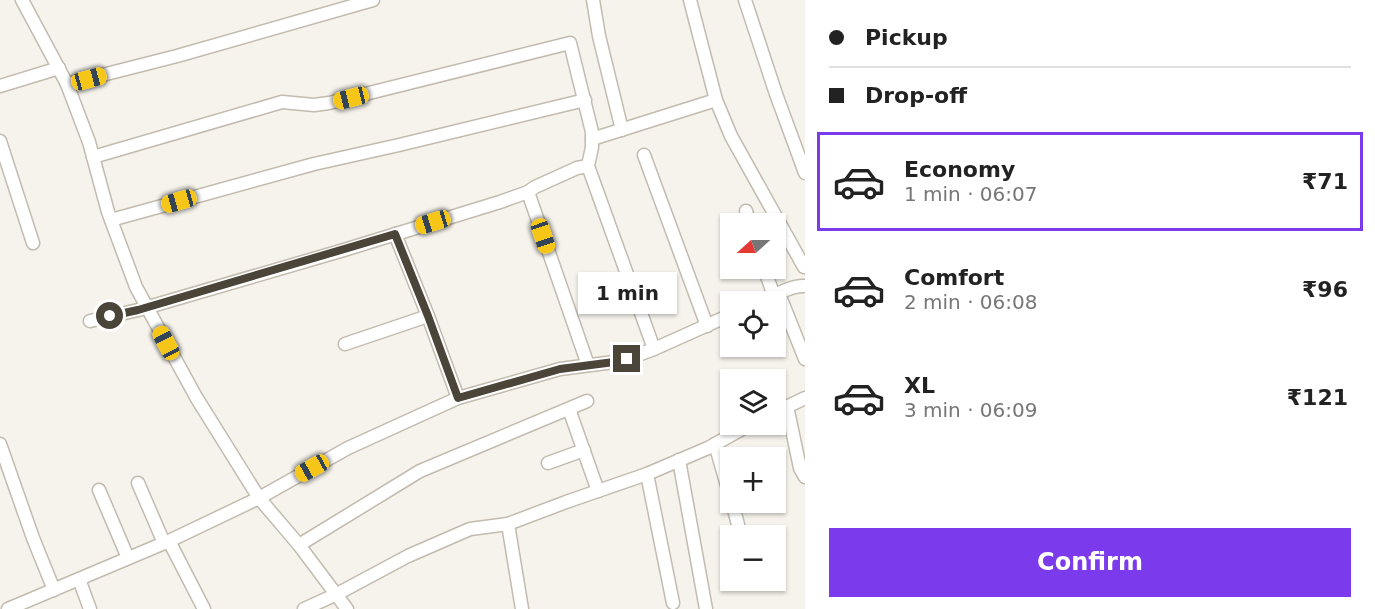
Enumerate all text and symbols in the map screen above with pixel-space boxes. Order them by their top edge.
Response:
text: Pickup [865,25,948,50]
car [69,66,109,92]
text: Drop-off [865,83,967,108]
car [331,85,371,111]
icon: car [832,155,886,209]
text: Economy [904,157,1015,182]
text: ₹71 [1302,169,1348,194]
text: 1 min · 06:07 [904,182,1038,206]
car [159,187,199,215]
car [413,208,453,236]
north arrow [720,213,786,279]
map controls [720,213,786,591]
car [529,216,557,256]
icon: car [832,263,886,317]
text: Comfort [904,265,1004,290]
callout: 1 min [578,272,676,314]
text: ₹96 [1302,277,1348,302]
text: 1 min [596,281,659,305]
text: 2 min · 06:08 [904,290,1038,314]
button: locate [720,291,786,357]
route start [96,302,123,329]
car [150,323,182,363]
route end [613,345,640,372]
button: layers [720,369,786,435]
icon: car [832,371,886,425]
text: XL [904,373,935,398]
text: ₹121 [1287,385,1348,410]
text: 3 min · 06:09 [904,398,1038,422]
button: + [720,447,786,513]
car [292,451,332,485]
button: − [720,525,786,591]
button: Confirm [829,528,1351,597]

